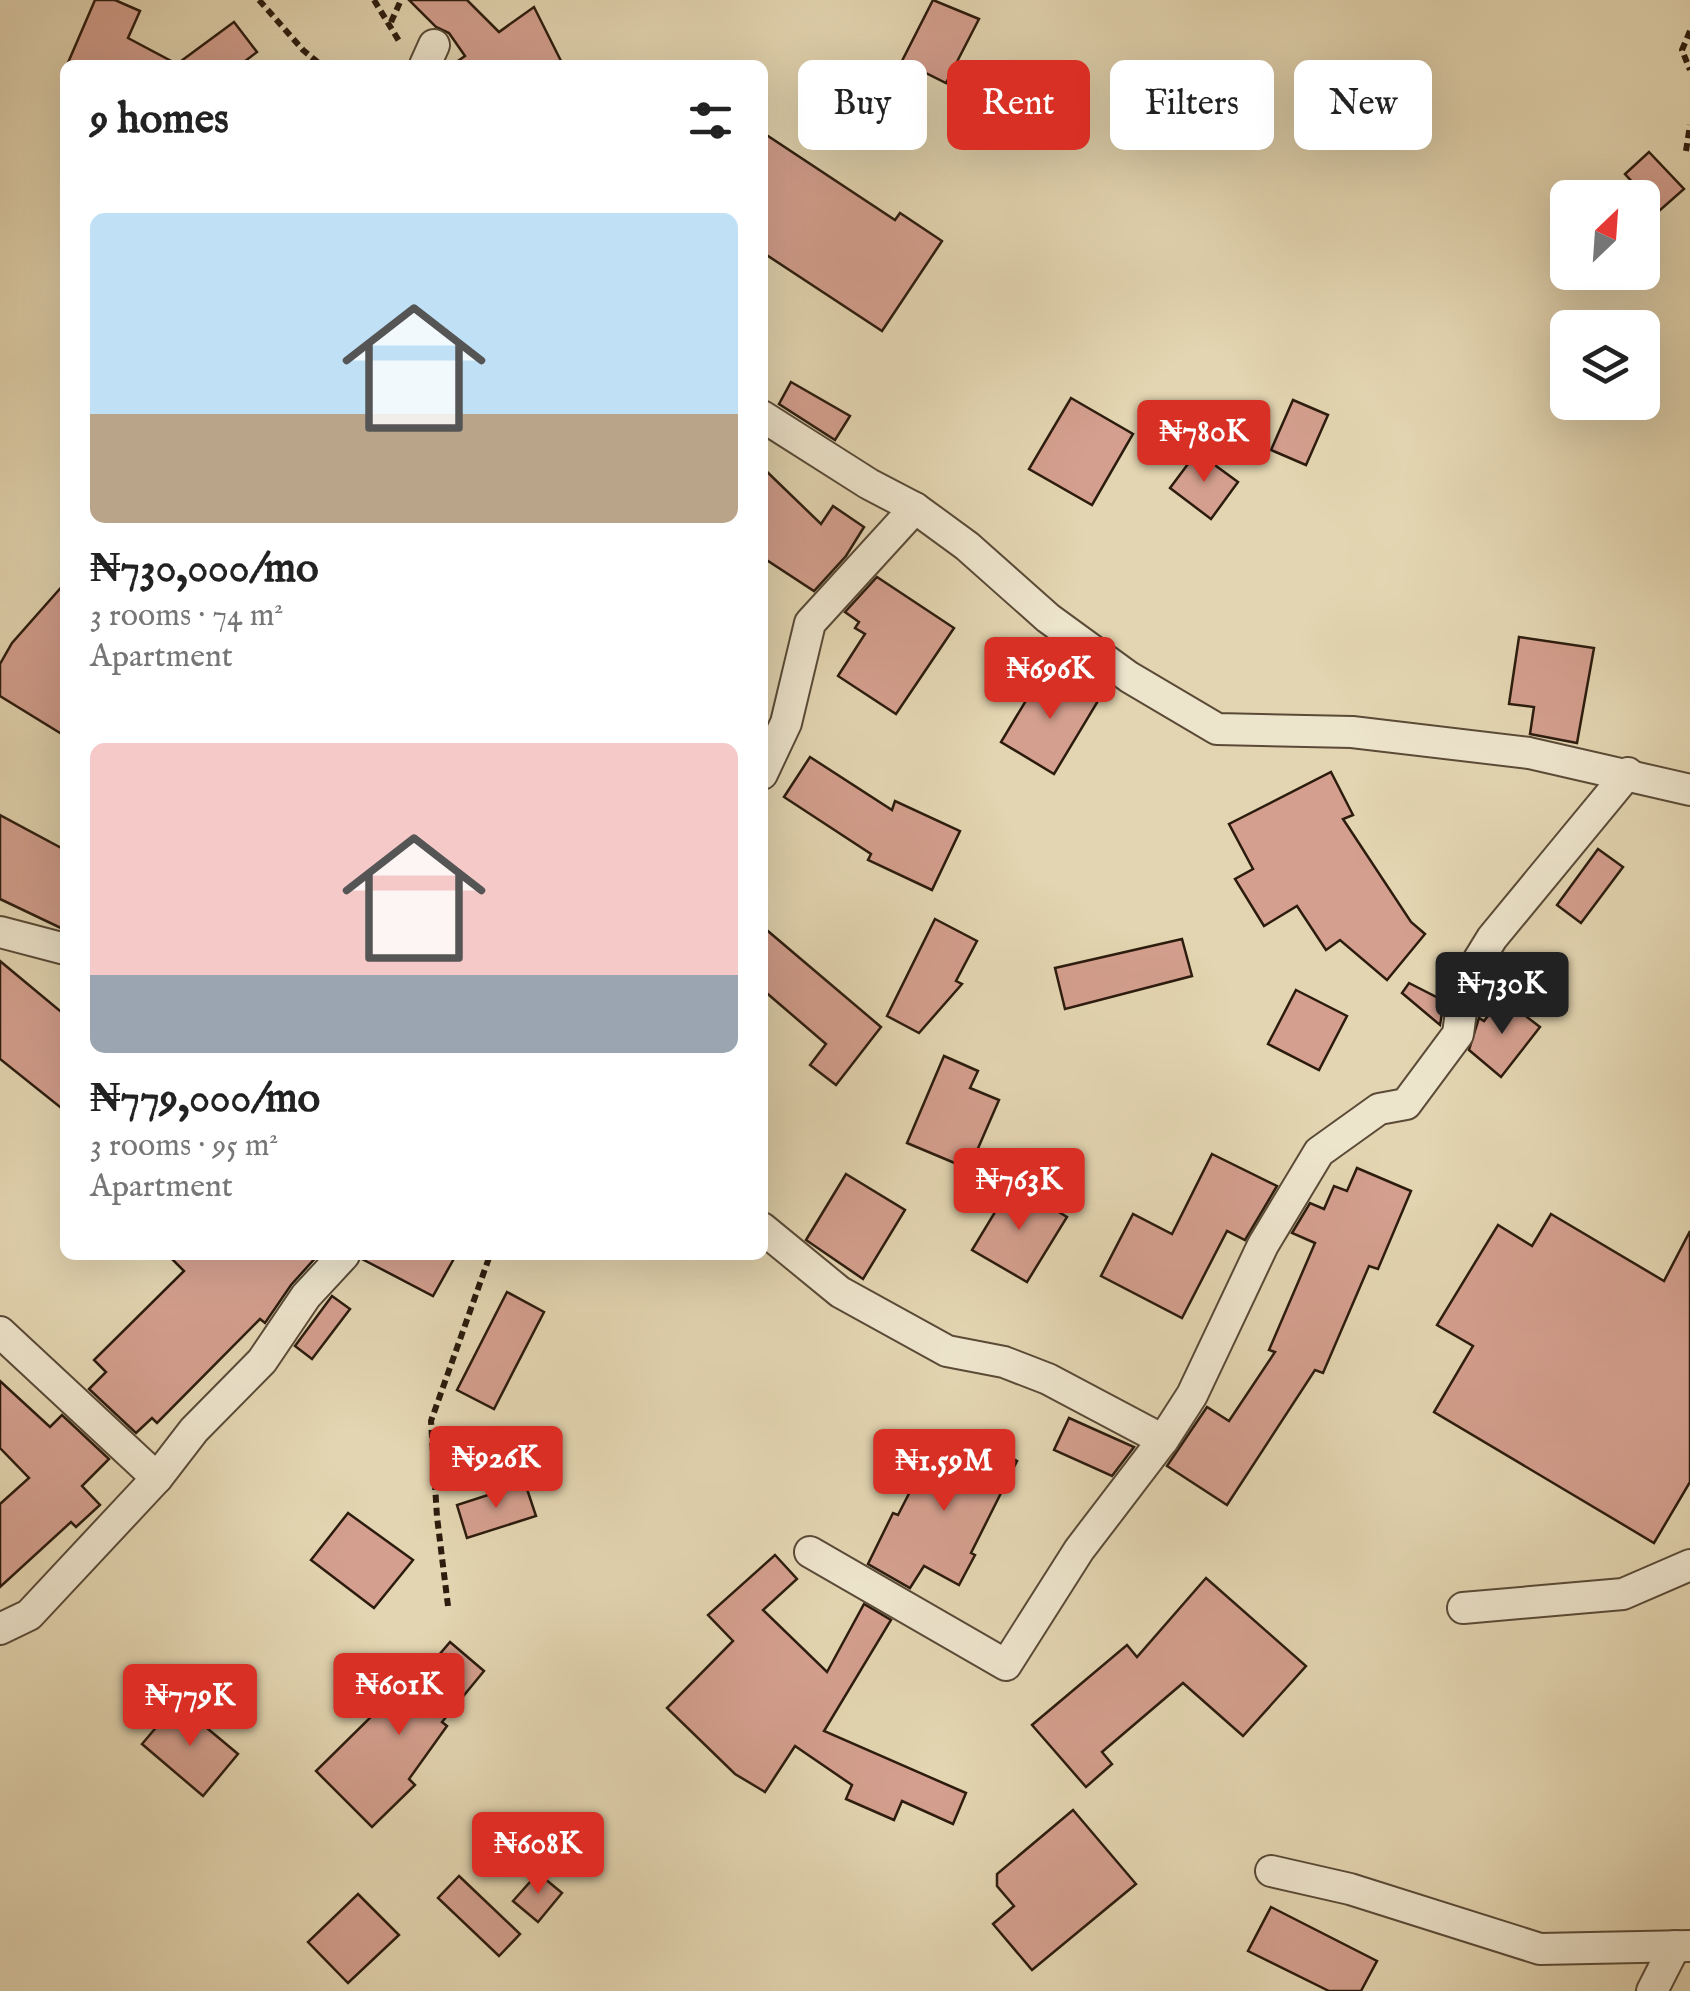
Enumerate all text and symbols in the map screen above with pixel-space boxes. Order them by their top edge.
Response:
chip: Buy [798,60,927,150]
chip: Rent [947,60,1090,150]
chip: Filters [1110,60,1274,150]
chip: New [1294,60,1432,150]
icon: filters [683,93,738,148]
text: 9 homes [90,94,229,147]
north arrow [1550,180,1660,290]
map controls [1550,180,1660,420]
icon: home [324,278,504,458]
button: layers [1550,310,1660,420]
pin: ₦780K [1134,400,1274,485]
text: ₦780K [1159,412,1249,453]
text: ₦730,000/mo [90,543,319,596]
text: 3 rooms · 74 m² [90,596,283,637]
text: Apartment [90,637,233,678]
pin: ₦696K [980,637,1120,722]
text: ₦696K [1006,649,1094,690]
icon: home [324,808,504,988]
pin: ₦730K [1432,952,1572,1037]
text: ₦730K [1458,964,1546,1005]
text: ₦779,000/mo [90,1073,320,1126]
text: 3 rooms · 95 m² [90,1126,278,1167]
pin: ₦763K [949,1148,1089,1233]
text: ₦763K [976,1160,1062,1201]
text: Apartment [90,1167,233,1208]
pin: ₦926K [426,1426,566,1511]
pin: ₦1.59M [863,1429,1025,1514]
text: ₦926K [452,1438,540,1479]
text: ₦1.59M [895,1441,993,1482]
pin: ₦601K [329,1653,469,1738]
pin: ₦779K [120,1664,260,1749]
text: ₦601K [355,1665,443,1706]
text: ₦779K [145,1676,235,1717]
pin: ₦608K [468,1812,608,1897]
text: ₦608K [494,1824,582,1865]

